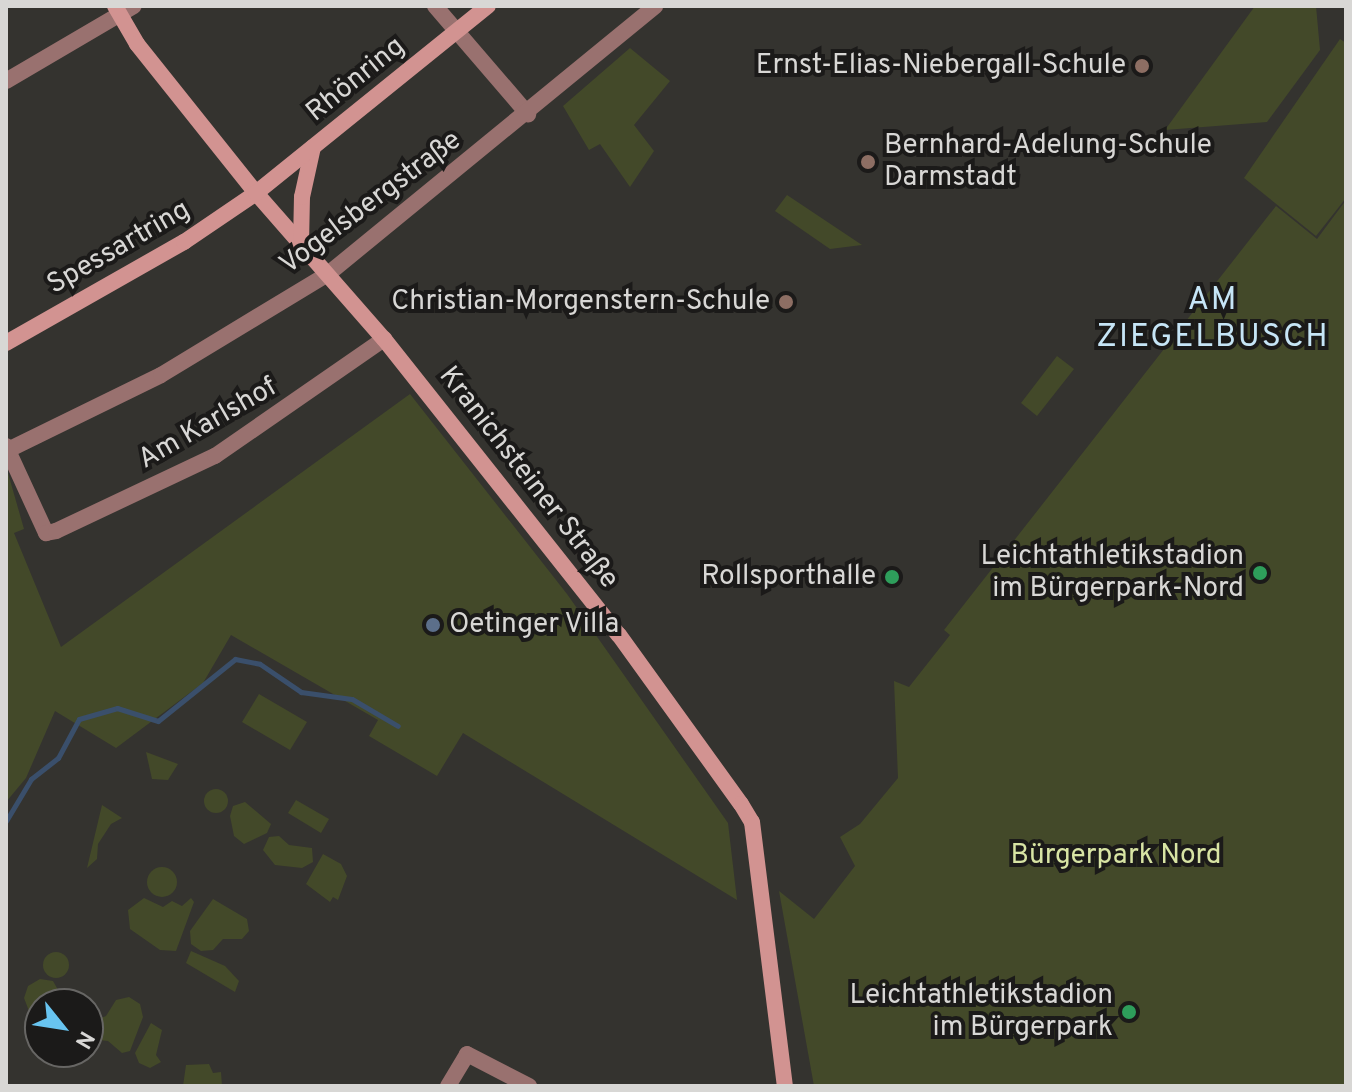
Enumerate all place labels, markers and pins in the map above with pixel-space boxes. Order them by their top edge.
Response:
place label: Ernst-Elias-Niebergall-Schule [756,49,1126,83]
marker: Ernst-Elias-Niebergall-Schule [1133,57,1151,75]
place label: Bernhard-Adelung-Schule Darmstadt [884,129,1212,195]
marker: Bernhard-Adelung-Schule Darmstadt [859,153,877,171]
place label: Christian-Morgenstern-Schule [391,285,770,319]
marker: Christian-Morgenstern-Schule [777,293,795,311]
place label: Leichtathletikstadion im Bürgerpark-Nord [980,540,1244,606]
place label: Rollsporthalle [701,560,876,594]
marker: Leichtathletikstadion im Bürgerpark-Nord [1251,564,1269,582]
marker: Rollsporthalle [883,568,901,586]
place label: Oetinger Villa [449,608,620,642]
marker: Oetinger Villa [424,616,442,634]
place label: Leichtathletikstadion im Bürgerpark [849,979,1113,1045]
marker: Leichtathletikstadion im Bürgerpark [1120,1003,1138,1021]

